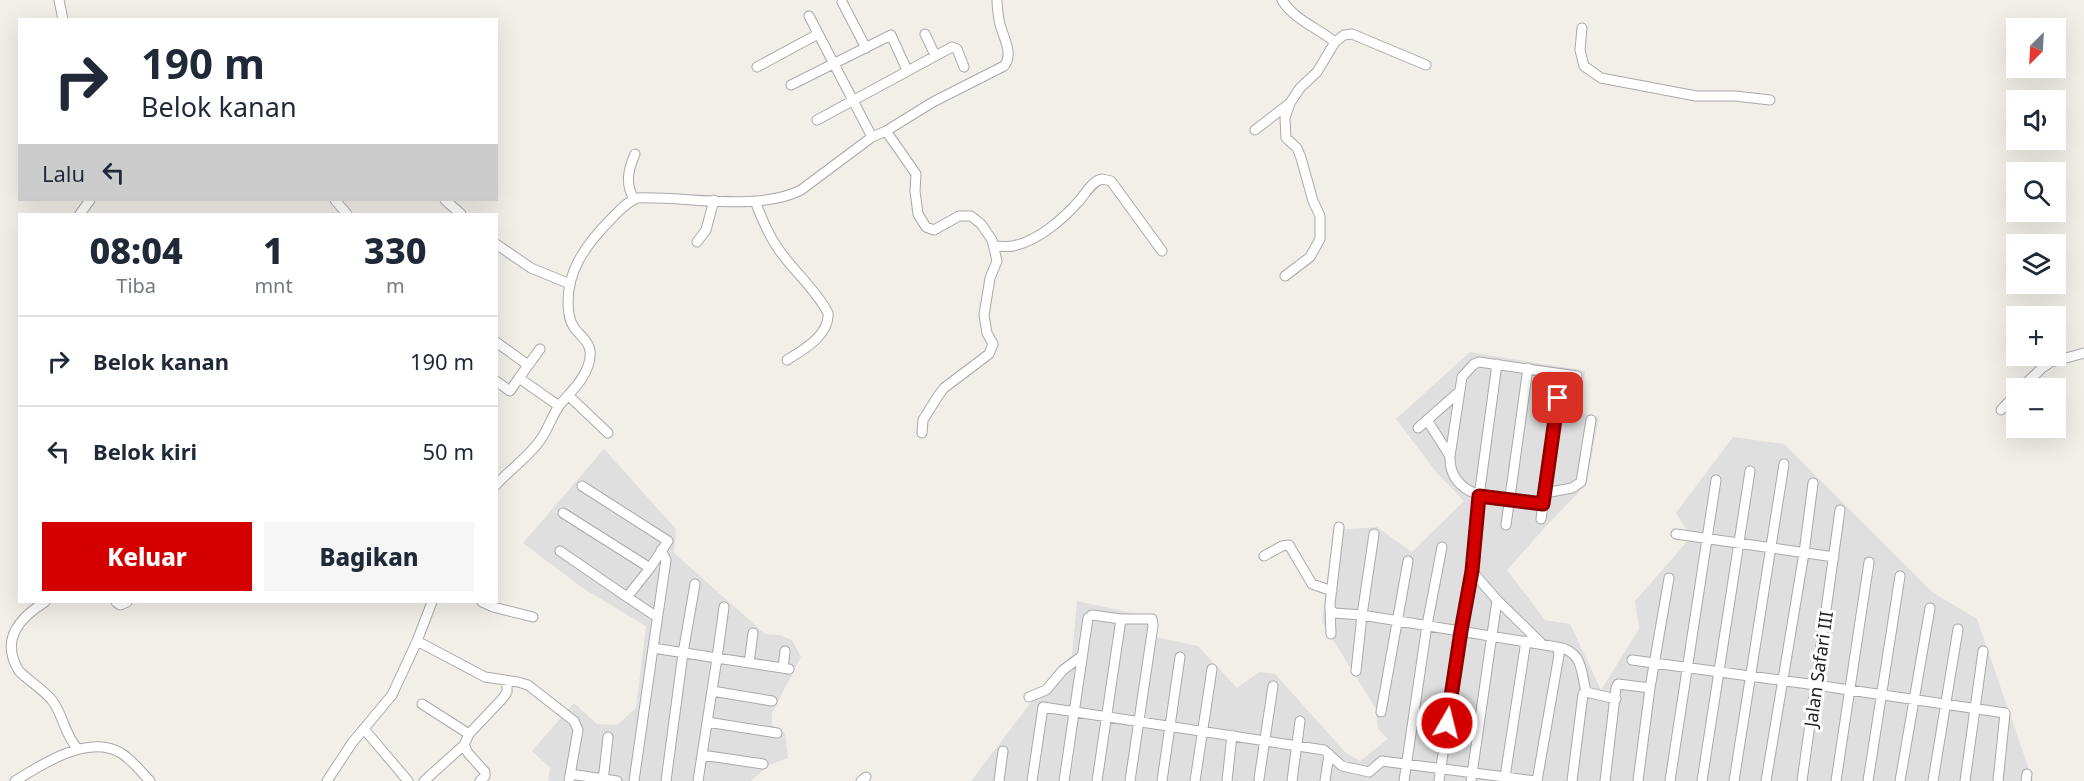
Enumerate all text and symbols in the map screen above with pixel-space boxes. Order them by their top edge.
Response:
north arrow [2006,18,2066,78]
map controls [2006,18,2066,438]
text: 190 m [141,34,265,91]
icon: right [42,42,120,120]
text: Belok kanan [141,88,297,125]
button: sound [2006,90,2066,150]
icon: left [97,156,130,189]
text: Lalu [42,158,85,188]
button: search [2006,162,2066,222]
text: 08:04 [89,226,183,275]
text: 1 [263,226,284,275]
text: 330 [364,226,427,275]
button: layers [2006,234,2066,294]
text: Tiba [116,272,156,299]
text: mnt [254,272,293,299]
text: m [386,272,405,299]
button: + [2006,306,2066,366]
icon: right [42,345,75,378]
text: Belok kanan [93,346,229,376]
text: 190 m [410,346,474,376]
pin [1532,372,1583,423]
button: − [2006,378,2066,438]
icon: arrive [1541,381,1574,414]
icon: left [42,435,75,468]
text: Belok kiri [93,436,197,466]
text: 50 m [423,436,474,466]
button: Keluar [42,522,252,591]
button: Bagikan [264,522,474,591]
street label: Jalan Safari III [1798,609,1838,731]
position arrow [1415,691,1479,755]

